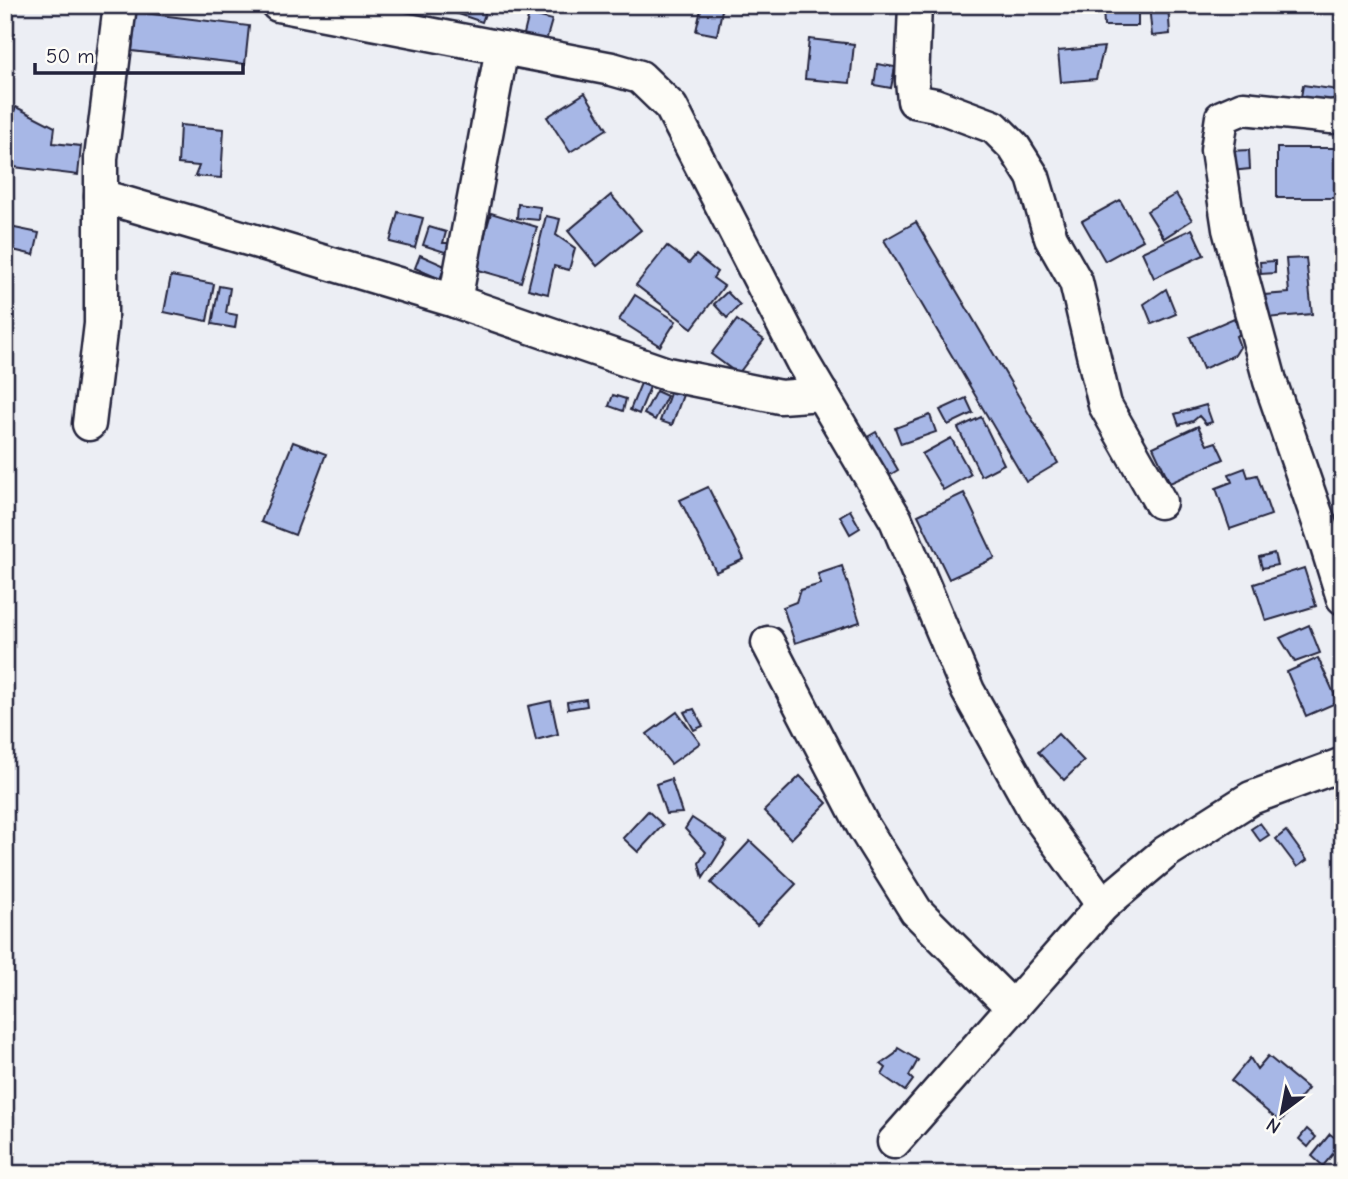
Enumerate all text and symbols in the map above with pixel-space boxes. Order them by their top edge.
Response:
scale bar [35,32,243,76]
text: 50 m [46,44,95,68]
north arrow [1246,1078,1316,1148]
text: N [1262,1113,1285,1138]

